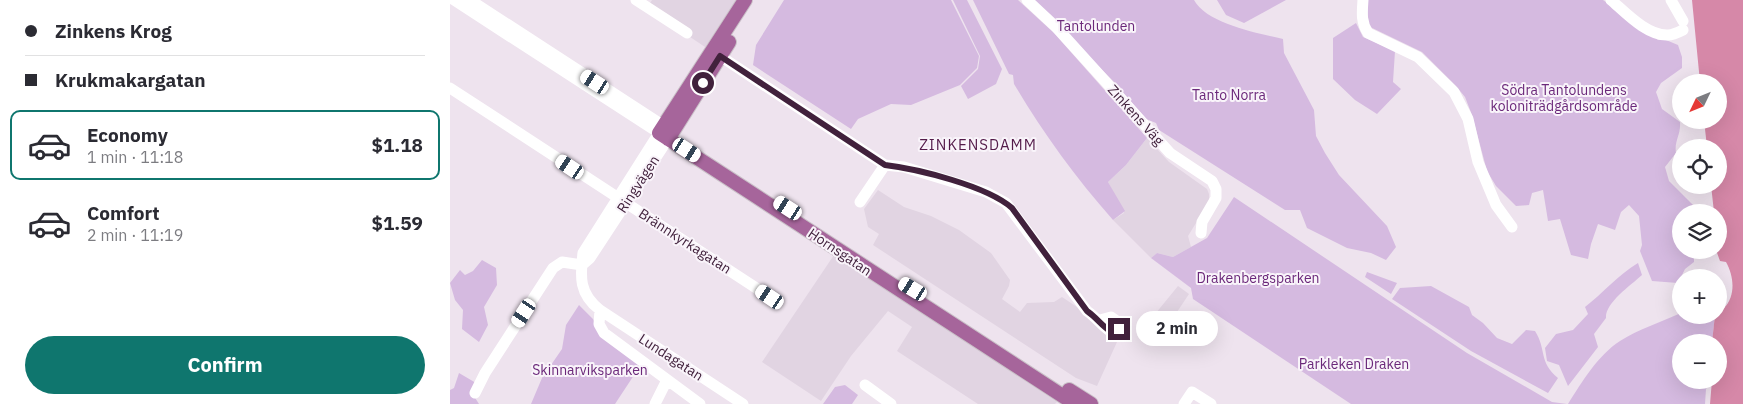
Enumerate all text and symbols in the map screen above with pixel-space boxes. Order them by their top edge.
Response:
park label: Tantolunden [1057,17,1135,35]
text: Zinkens Krog [55,19,172,43]
text: Krukmakargatan [55,68,206,92]
car [578,68,611,96]
route start [692,72,714,94]
north arrow [1672,74,1728,129]
map controls [1672,74,1727,389]
street label: Zinkens Väg [1104,81,1168,150]
park label: Södra Tantolundens koloniträdgårdsområde [1491,81,1638,115]
park label: Tanto Norra [1192,86,1266,104]
icon: car [27,123,72,168]
text: Economy [87,123,168,147]
text: $1.18 [371,133,423,157]
district label: ZINKENSDAMM [919,135,1037,154]
car [670,136,703,164]
button: locate [1672,139,1727,194]
text: 1 min · 11:18 [87,147,183,167]
car [553,152,586,182]
street label: Ringvägen [613,152,663,216]
car [771,194,804,222]
icon: car [27,201,72,246]
text: Comfort [87,201,160,225]
street label: Brännkyrkagatan [635,204,735,278]
button: layers [1672,204,1727,259]
text: $1.59 [371,211,423,235]
street label: Hornsgatan [805,224,875,280]
text: 2 min · 11:19 [87,225,183,245]
park label: Drakenbergsparken [1196,269,1320,287]
button: + [1672,269,1727,324]
car [896,275,929,303]
car [753,282,786,312]
car [509,296,538,330]
callout: 2 min [1136,312,1219,346]
route end [1108,318,1130,340]
text: 2 min [1156,318,1198,338]
street label: Lundagatan [635,329,707,385]
button: − [1672,334,1727,389]
button: Confirm [25,336,425,394]
park label: Parkleken Draken [1299,355,1409,373]
park label: Skinnarviksparken [532,361,648,379]

